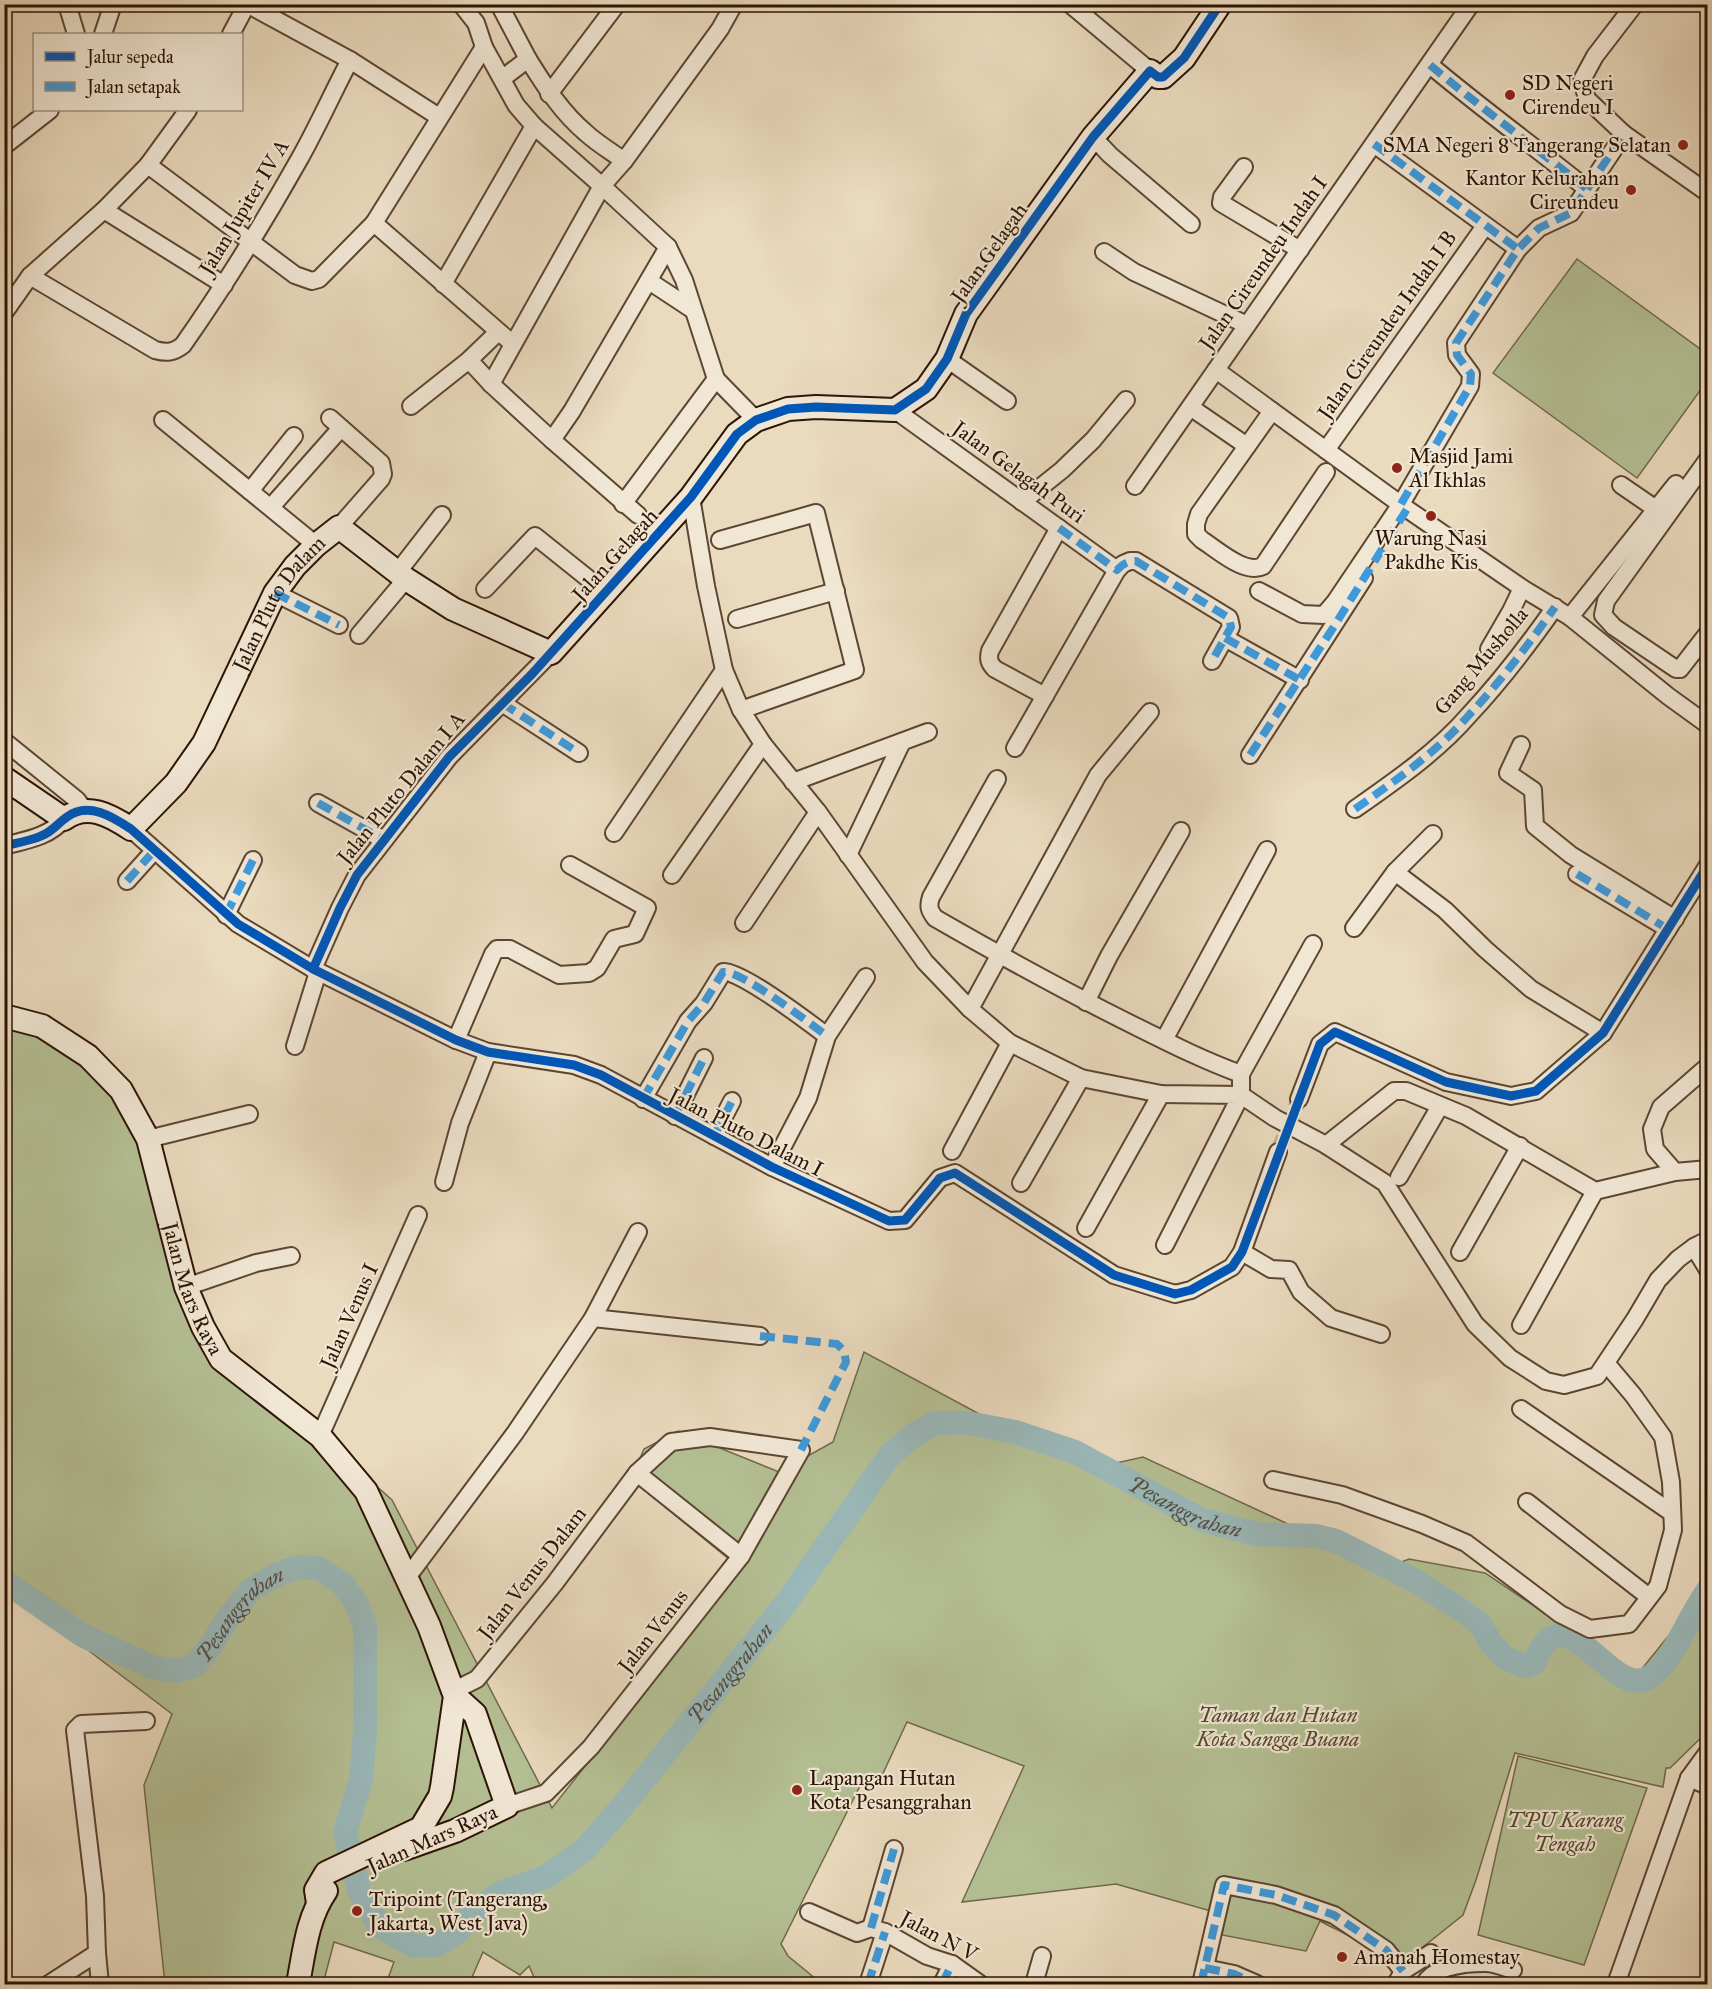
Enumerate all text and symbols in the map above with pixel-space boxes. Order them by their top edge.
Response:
legend [33,33,243,111]
text: Jalur sepeda [85,46,174,69]
place label: SD Negeri Cirendeu I [1522,70,1614,120]
text: Jalan setapak [85,76,181,99]
marker: SD Negeri Cirendeu I [1503,88,1517,102]
place label: SMA Negeri 8 Tangerang Selatan [1383,132,1671,158]
street label: Jalan Jupiter IV A [192,135,295,281]
marker: SMA Negeri 8 Tangerang Selatan [1676,138,1690,152]
place label: Kantor Kelurahan Cireundeu [1465,165,1619,215]
street label: Jalan Cireundeu Indah I [1192,171,1333,357]
marker: Kantor Kelurahan Cireundeu [1624,183,1638,197]
street label: Jalan Gelagah [944,198,1033,310]
street label: Jalan Cireundeu Indah I B [1311,225,1462,426]
street label: Jalan Gelagah Puri [946,414,1091,529]
place label: Masjid Jami Al Ikhlas [1408,443,1514,493]
marker: Masjid Jami Al Ikhlas [1390,461,1404,475]
street label: Jalan Gelagah [565,503,664,608]
marker: Warung Nasi Pakdhe Kis [1424,509,1438,523]
place label: Warung Nasi Pakdhe Kis [1375,525,1487,575]
street label: Jalan Pluto Dalam [226,530,331,677]
street label: Gang Musholla [1428,602,1534,720]
street label: Jalan Pluto Dalam I A [330,707,470,871]
street label: Jalan Pluto Dalam I [663,1081,828,1182]
street label: Jalan Mars Raya [156,1218,229,1360]
street label: Jalan Venus I [313,1259,384,1375]
water label: Pesanggrahan [1124,1470,1245,1543]
street label: Jalan Venus Dalam [471,1501,592,1646]
water label: Pesanggrahan [190,1560,288,1668]
street label: Jalan Venus [611,1584,694,1680]
water label: Pesanggrahan [681,1617,779,1729]
park label: Taman dan Hutan Kota Sangga Buana [1196,1702,1359,1752]
place label: Lapangan Hutan Kota Pesanggrahan [809,1765,972,1815]
marker: Lapangan Hutan Kota Pesanggrahan [790,1783,804,1797]
street label: Jalan Mars Raya [361,1799,501,1880]
park label: TPU Karang Tengah [1507,1807,1624,1857]
place label: Tripoint (Tangerang, Jakarta, West Java) [367,1886,548,1936]
marker: Tripoint (Tangerang, Jakarta, West Java) [350,1904,364,1918]
street label: Jalan N V [894,1904,984,1968]
place label: Amanah Homestay [1353,1944,1521,1970]
marker: Amanah Homestay [1335,1950,1349,1964]

